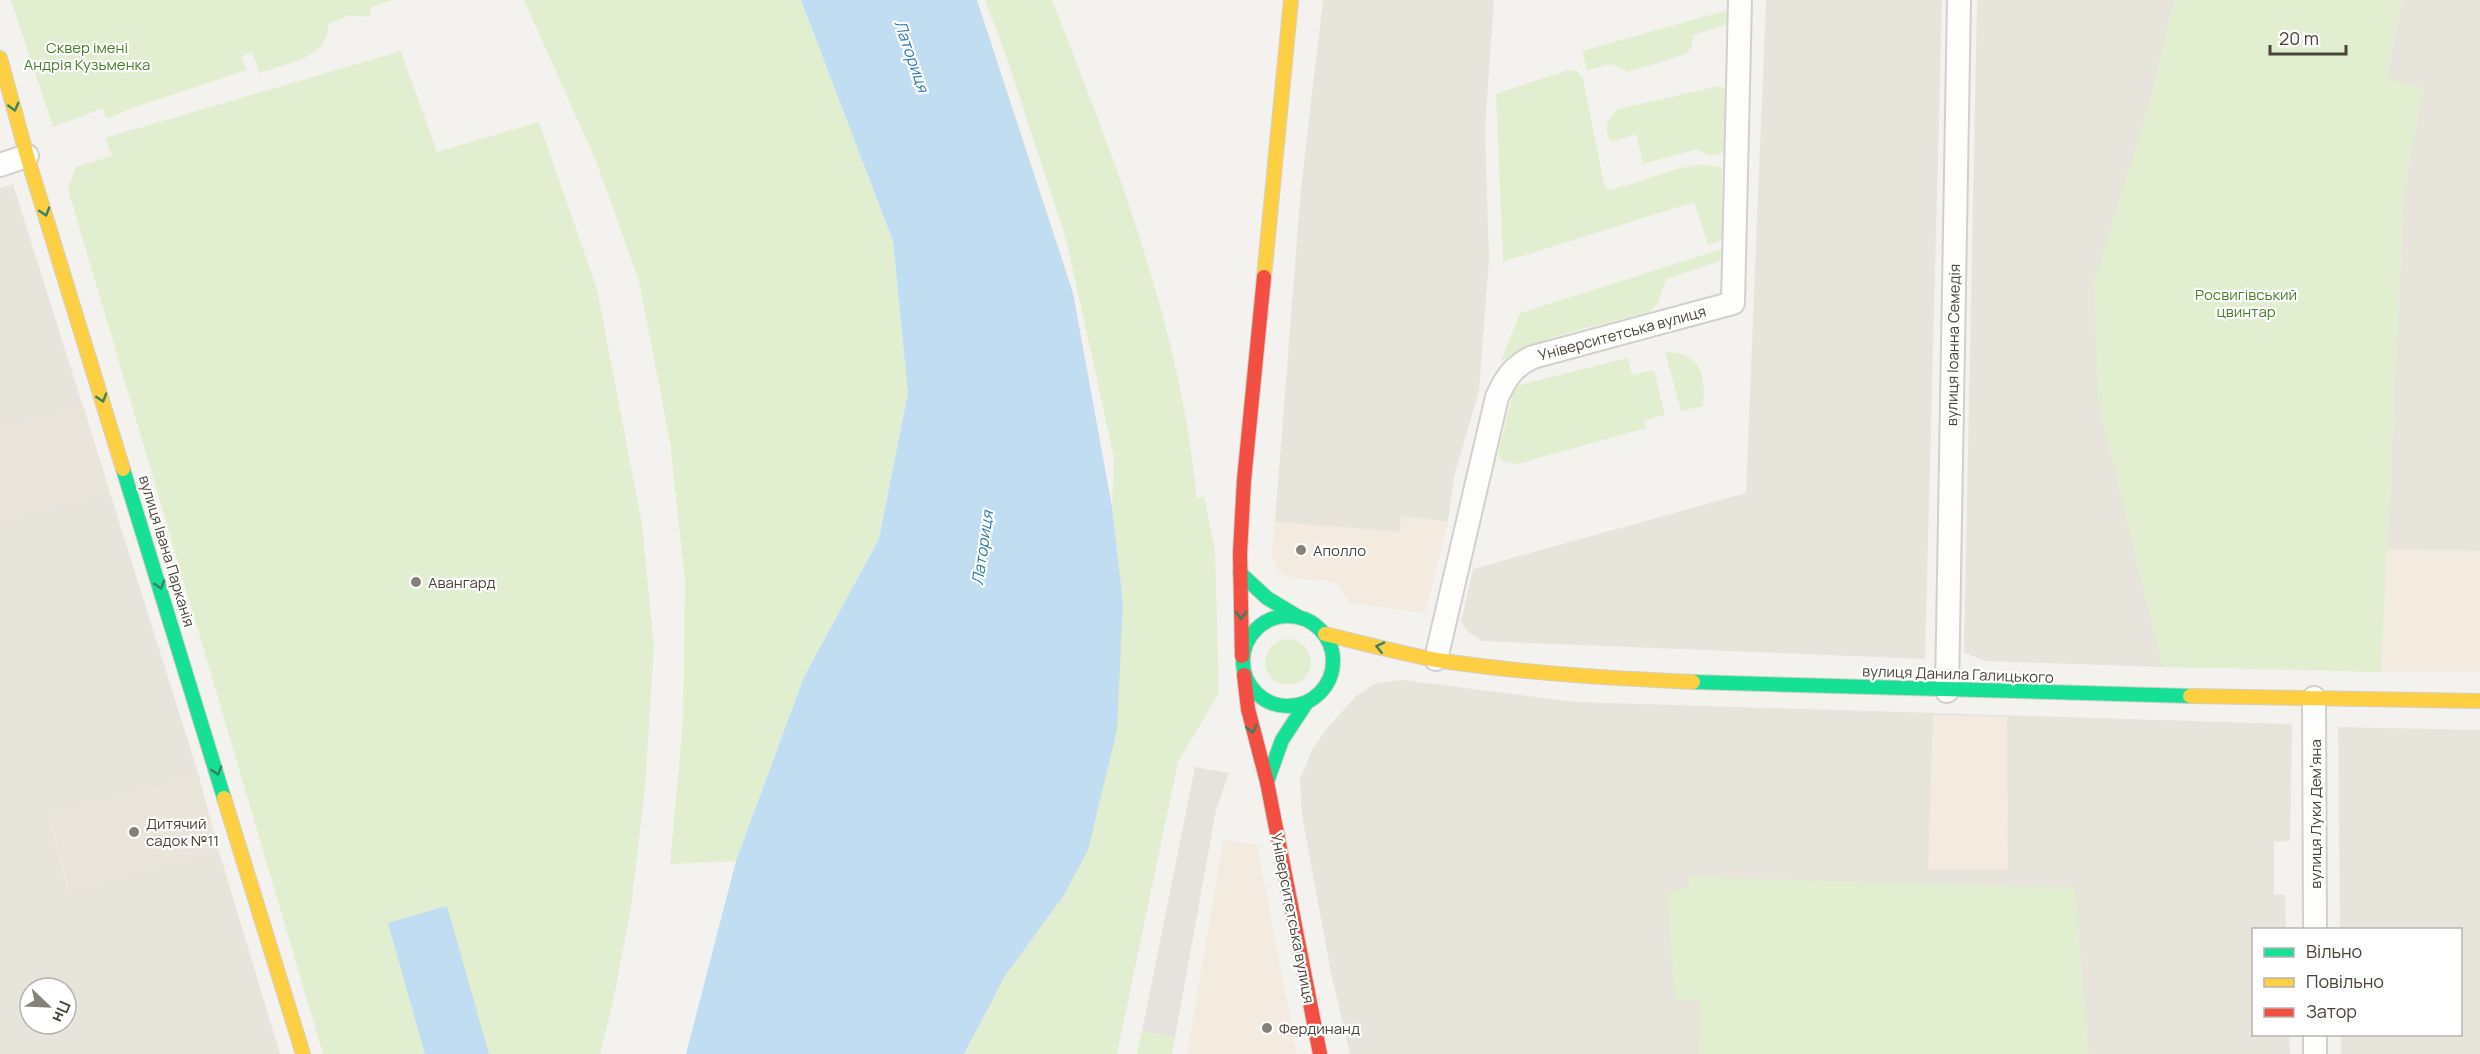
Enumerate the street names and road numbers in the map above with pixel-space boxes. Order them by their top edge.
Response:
street label: вулиця Іоанна Семедія [1941,264,1965,426]
street label: Університетська вулиця [1536,300,1708,366]
street label: вулиця Івана Парканія [134,473,200,629]
street label: вулиця Данила Галицького [1862,660,2054,688]
street label: вулиця Луки Демʼяна [2305,739,2326,889]
street label: Університетська вулиця [1266,831,1320,1005]

